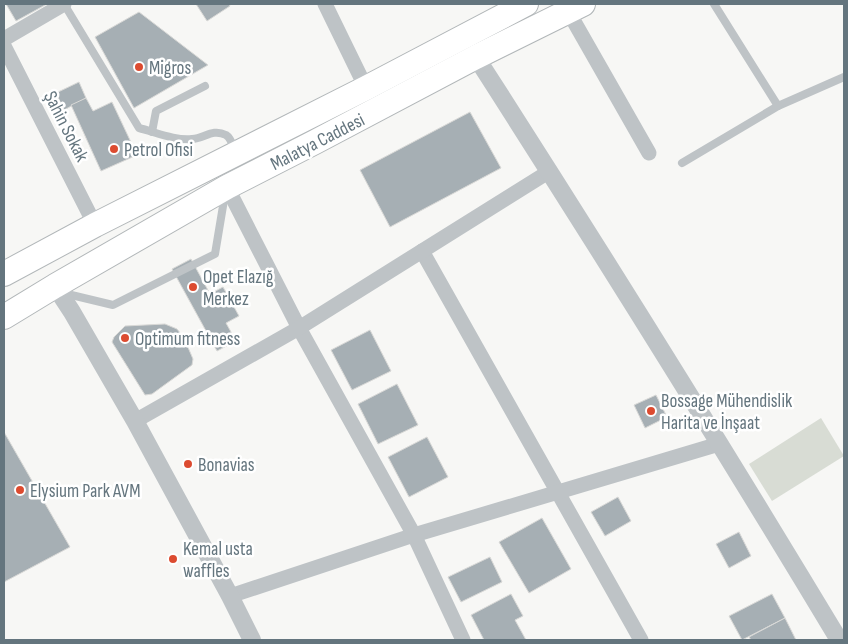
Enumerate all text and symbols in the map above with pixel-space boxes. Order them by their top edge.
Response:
place label: Migros [149,57,191,80]
marker: Migros [133,61,145,73]
street label: Şahin Sokak [38,88,94,166]
street label: Malatya Caddesi [267,109,369,176]
place label: Petrol Ofisi [124,139,193,162]
marker: Petrol Ofisi [108,143,120,155]
place label: Opet Elazığ Merkez [203,266,274,311]
marker: Opet Elazığ Merkez [187,281,199,293]
place label: Optimum fitness [135,328,240,351]
marker: Optimum fitness [119,332,131,344]
place label: Bossage Mühendislik Harita ve İnşaat [661,390,793,435]
marker: Bossage Mühendislik Harita ve İnşaat [645,405,657,417]
place label: Bonavias [198,454,255,477]
marker: Bonavias [182,458,194,470]
place label: Elysium Park AVM [30,480,140,503]
marker: Elysium Park AVM [14,484,26,496]
place label: Kemal usta waffles [183,538,253,583]
marker: Kemal usta waffles [167,553,179,565]

